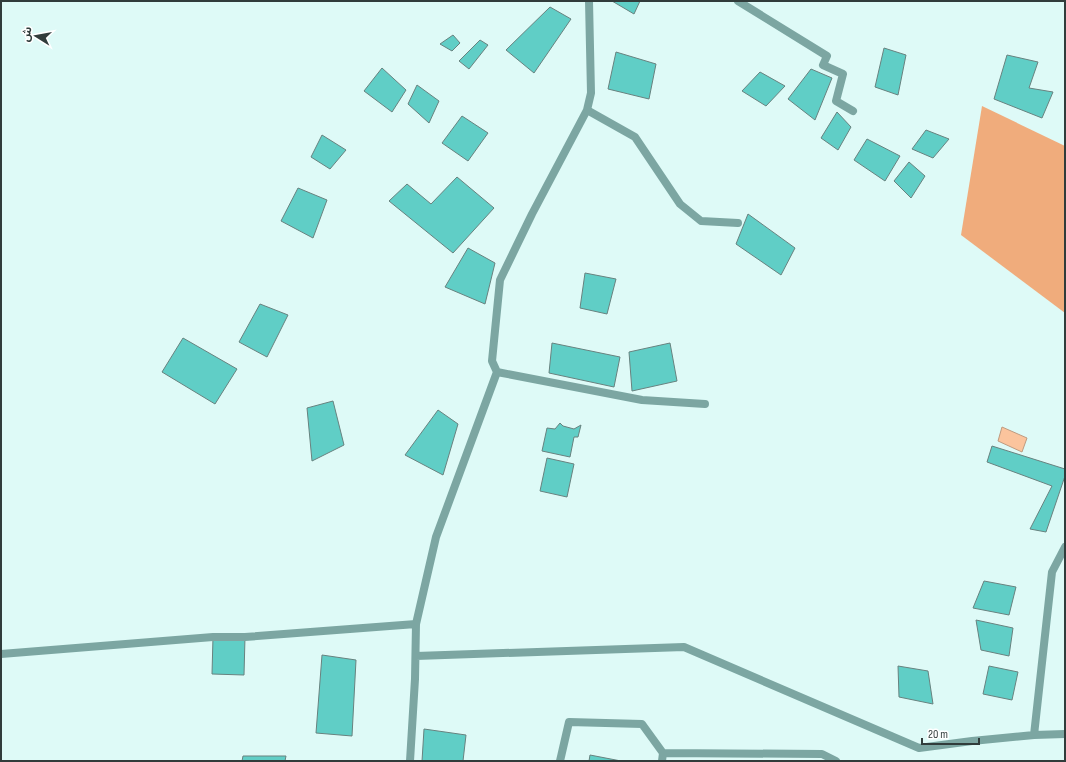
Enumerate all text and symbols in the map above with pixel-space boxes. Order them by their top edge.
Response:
north arrow [16,16,56,56]
text: ش [19,26,34,43]
scale bar [922,720,979,746]
text: 20 m [928,727,948,742]

